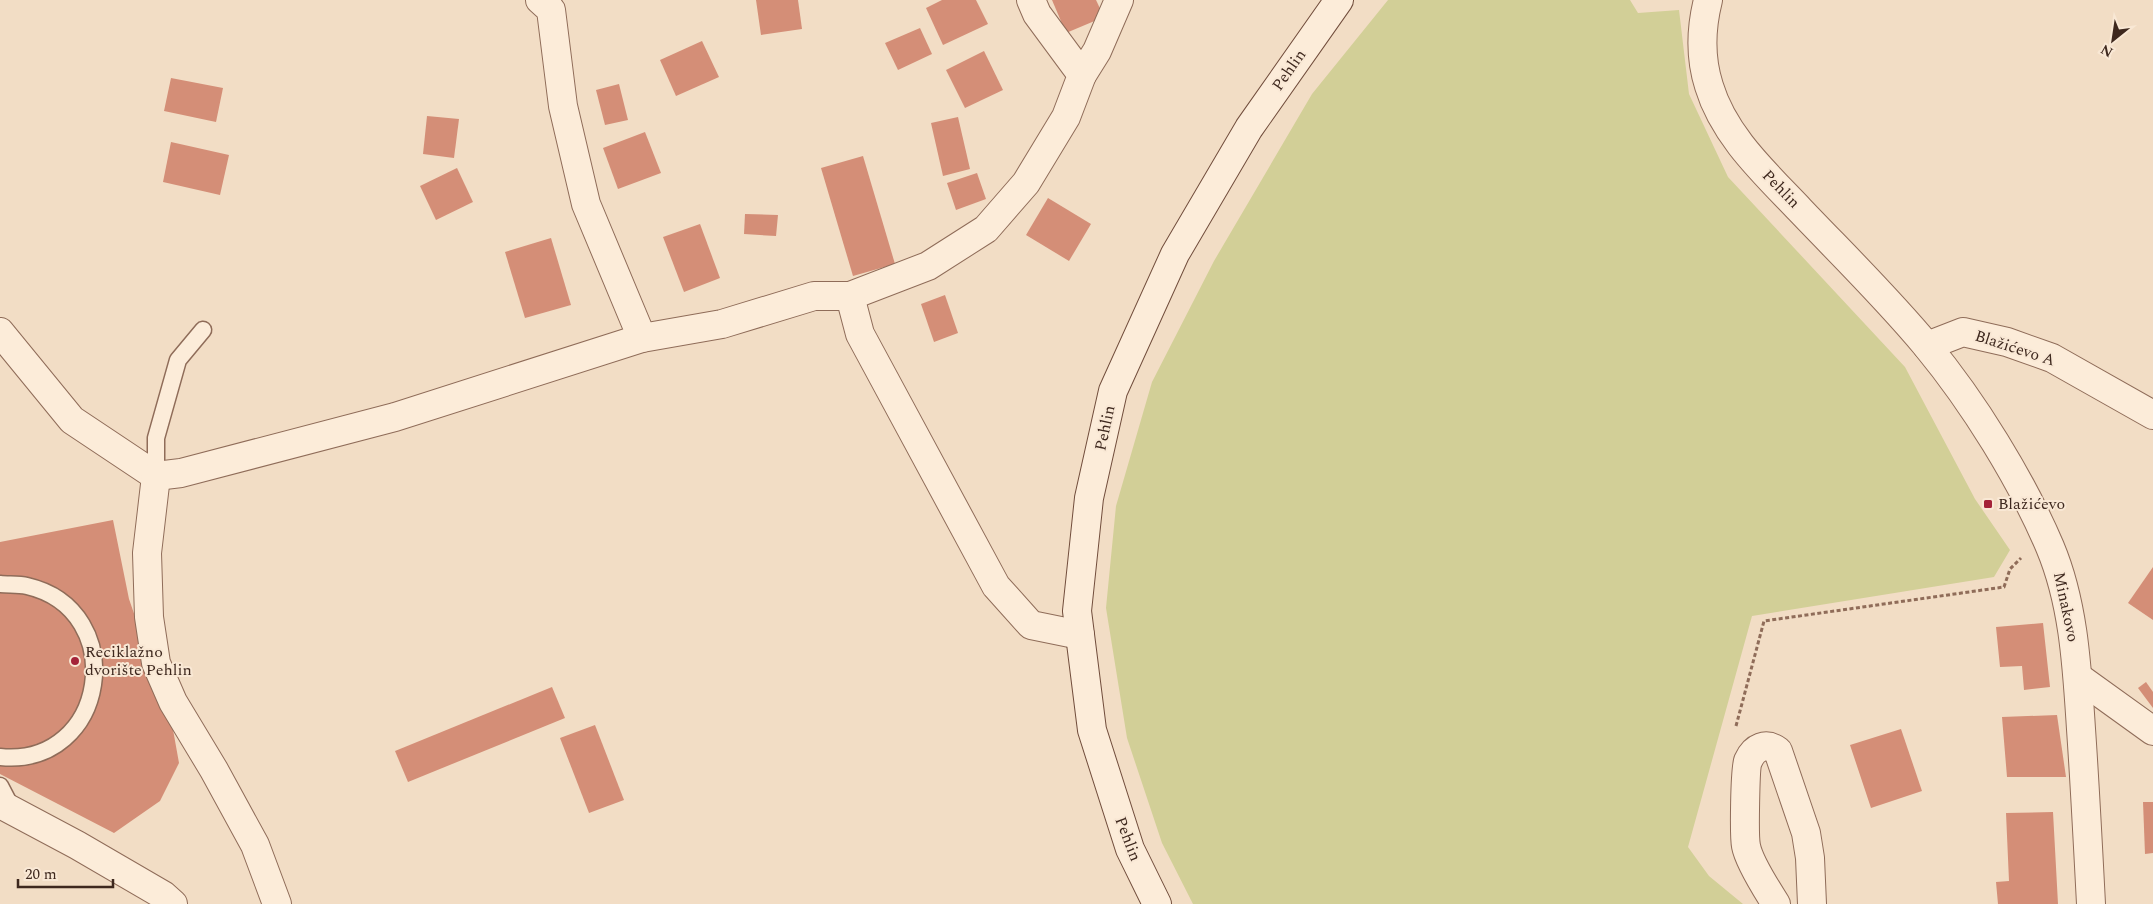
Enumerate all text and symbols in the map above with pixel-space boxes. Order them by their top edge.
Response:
north arrow [2088,15,2138,65]
text: N [2097,39,2117,63]
street label: Pehlin [1266,44,1312,96]
street label: Pehlin [1756,164,1806,214]
street label: Blažićevo A [1972,324,2058,372]
street label: Pehlin [1088,403,1122,453]
place label: Blažićevo [1998,492,2065,516]
marker: Blažićevo [1982,498,1994,510]
street label: Minakovo [2047,570,2085,644]
place label: Reciklažno dvorište Pehlin [85,640,192,682]
marker: Reciklažno dvorište Pehlin [69,655,81,667]
street label: Pehlin [1109,813,1147,865]
scale bar [18,856,112,888]
text: 20 m [25,863,57,886]

